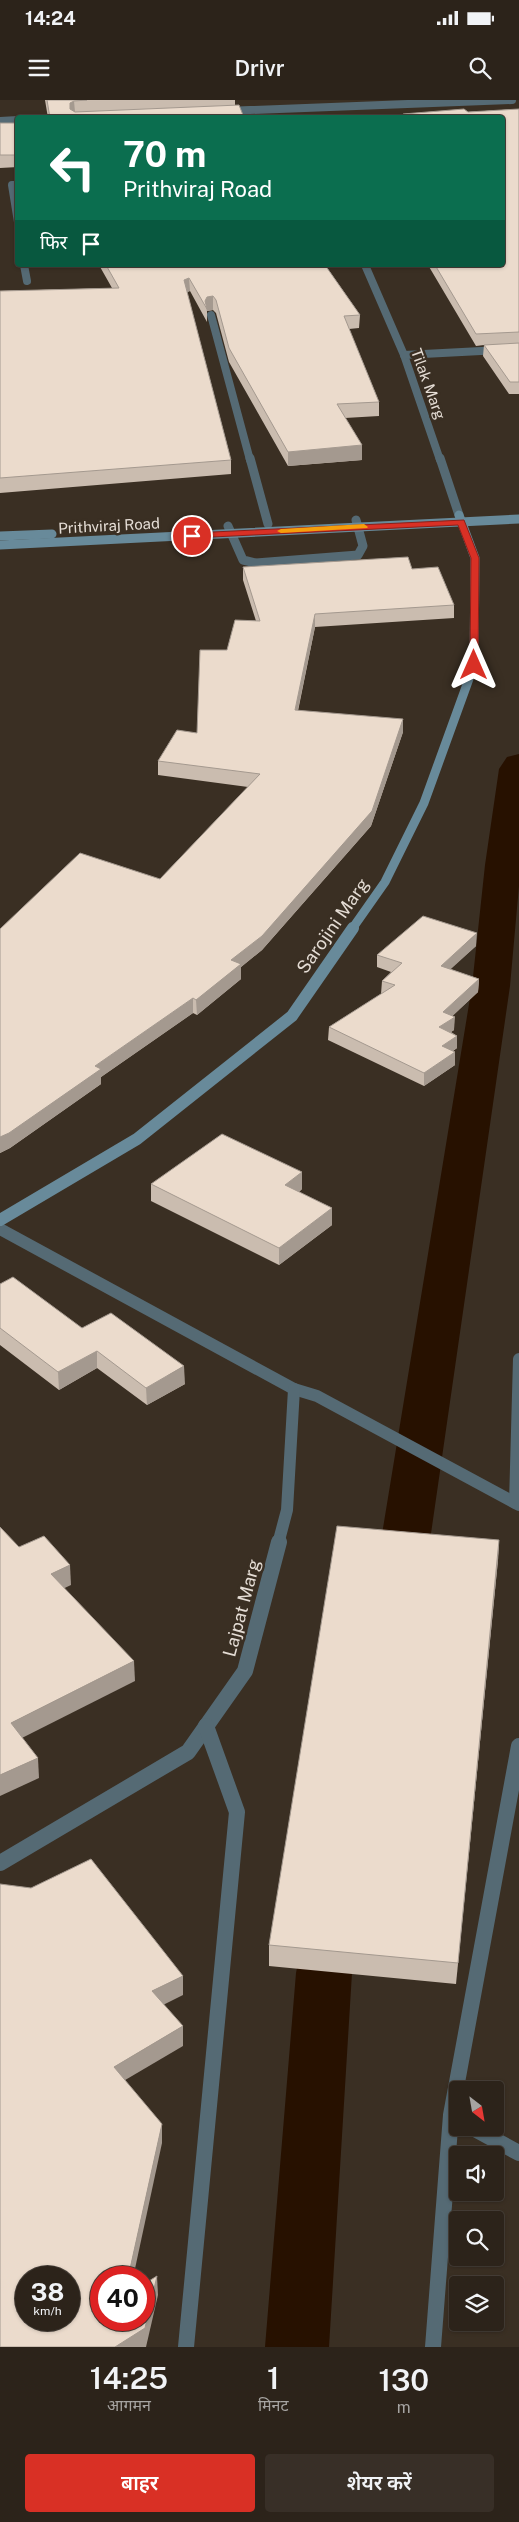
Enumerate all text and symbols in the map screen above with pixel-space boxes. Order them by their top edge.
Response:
text: 14:24 [25,7,76,29]
icon: menu [25,54,53,82]
icon: search [466,54,494,82]
text: Drivr [234,55,285,81]
text: 70 m [123,134,206,175]
icon: left [40,135,105,200]
text: Prithviraj Road [123,176,272,202]
icon: arrive [77,230,105,258]
text: फिर [40,231,67,253]
street label: Tilak Marg [408,346,449,422]
street label: Prithviraj Road [58,514,160,537]
pin [171,515,213,557]
icon: arrive [178,522,206,550]
position arrow [447,638,499,690]
street label: Sarojini Marg [292,874,373,977]
street label: Lajpat Marg [218,1557,265,1659]
north arrow [449,2081,504,2136]
map controls [449,2081,504,2331]
button: sound [449,2146,504,2201]
button: search [449,2211,504,2266]
speed limit sign: 40 [90,2266,155,2331]
button: layers [449,2276,504,2331]
text: 38 [31,2277,64,2307]
text: km/h [33,2304,62,2318]
text: 14:25 [90,2360,168,2396]
text: 1 [267,2360,280,2396]
text: 130 [378,2362,429,2398]
text: आगमन [107,2396,151,2415]
text: मिनट [258,2396,289,2415]
text: m [397,2398,411,2417]
button: बाहर [25,2454,255,2512]
button: शेयर करें [265,2454,494,2512]

